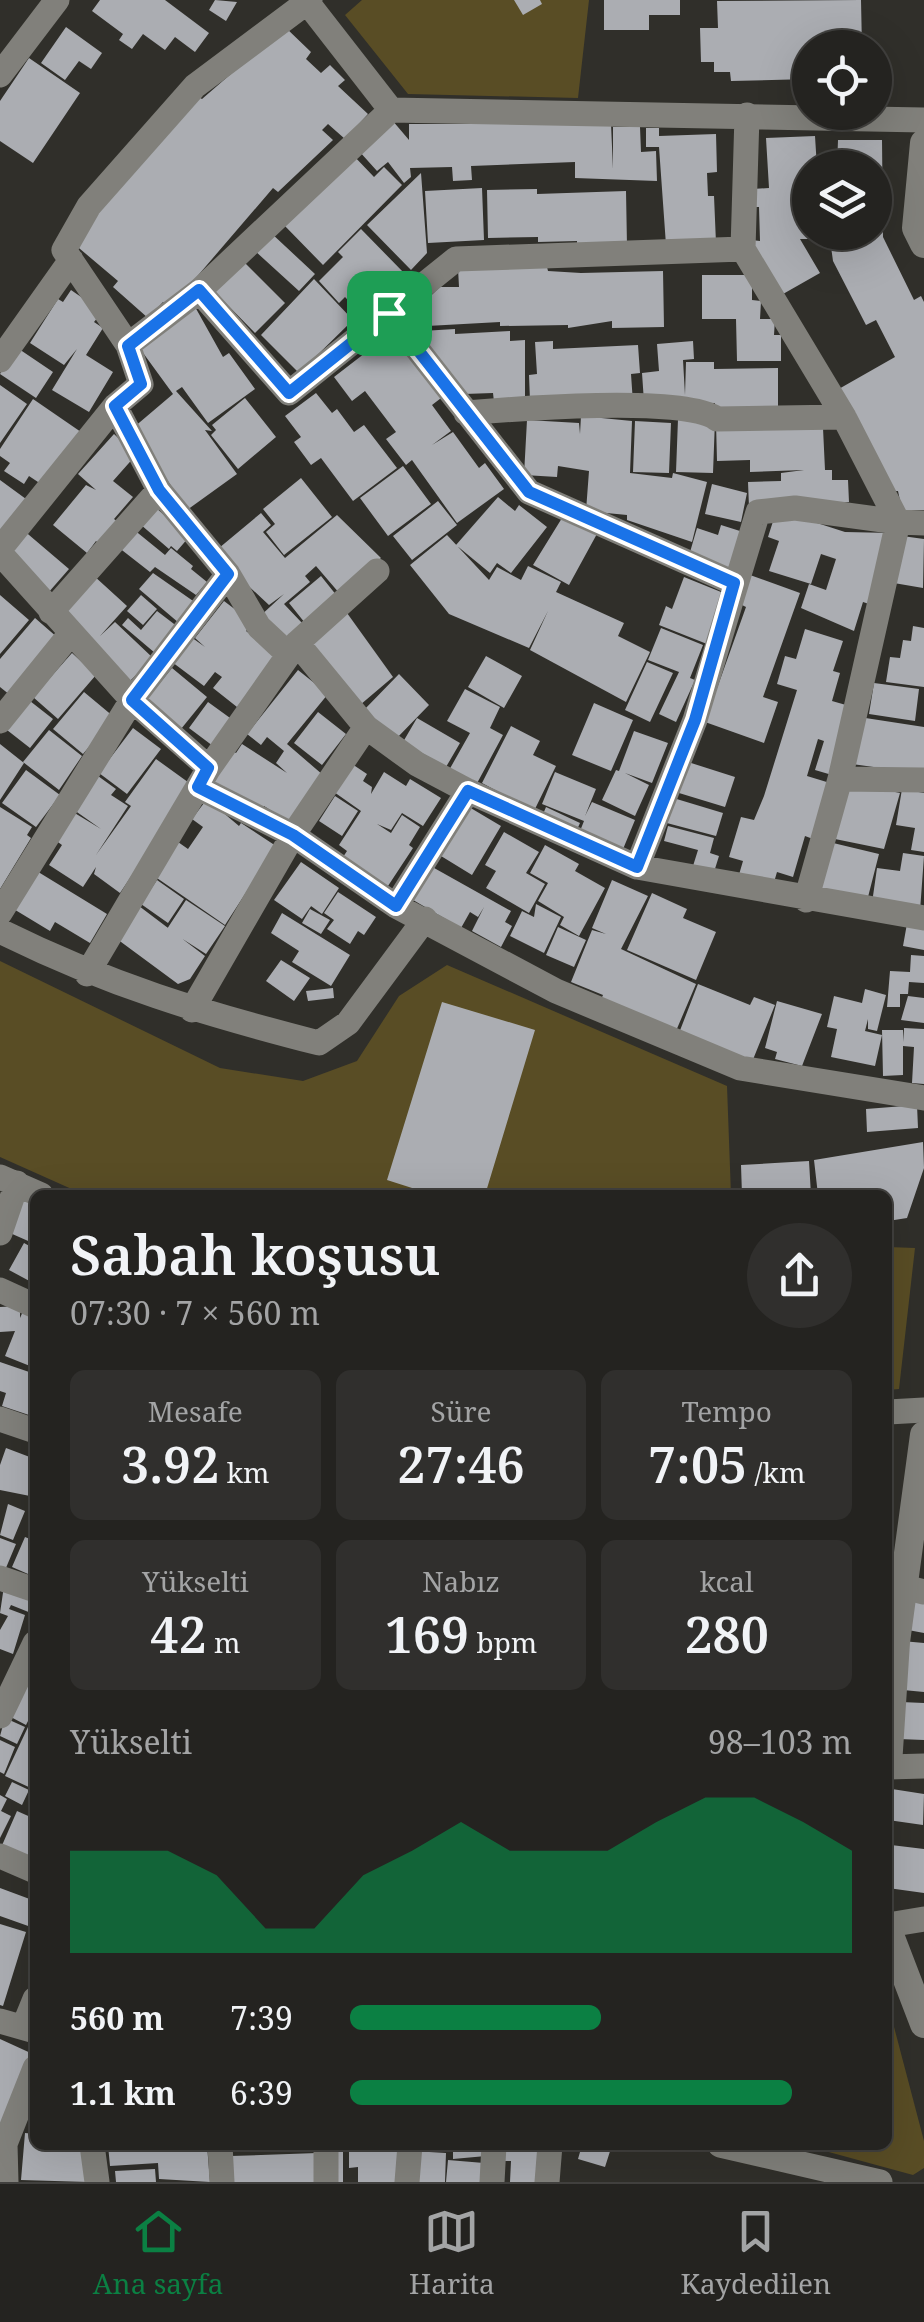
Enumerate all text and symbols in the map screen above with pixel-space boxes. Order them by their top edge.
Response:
map controls [792,30,892,250]
button: locate [792,30,892,130]
button: layers [792,150,892,250]
pin [347,271,432,356]
icon: arrive [362,286,417,341]
text: Sabah koşusu [70,1216,440,1291]
button: share [747,1223,852,1328]
text: 07:30 · 7 × 560 m [70,1291,320,1334]
text: Mesafe [148,1392,243,1430]
text: Süre [430,1392,492,1430]
text: Tempo [681,1392,772,1430]
text: 3.92 [121,1430,219,1498]
text: 27:46 [397,1430,525,1498]
text: 7:05 [648,1430,747,1498]
text: km [219,1453,270,1491]
text: /km [747,1453,805,1491]
text: Yükselti [142,1562,249,1600]
text: Nabız [422,1562,500,1600]
text: kcal [700,1562,754,1600]
text: 42 [150,1600,207,1668]
text: 169 [385,1600,469,1668]
text: 280 [684,1600,769,1668]
text: m [207,1623,240,1661]
text: bpm [469,1623,537,1661]
text: Yükselti [70,1720,192,1763]
text: 98–103 m [708,1720,852,1763]
text: 560 m [70,1996,164,2039]
text: 7:39 [230,1996,293,2039]
text: 1.1 km [70,2071,176,2114]
text: 6:39 [230,2071,293,2114]
tab: Ana sayfa [93,2204,223,2302]
tab: Harita [409,2204,495,2302]
tab: Kaydedilen [680,2204,831,2302]

